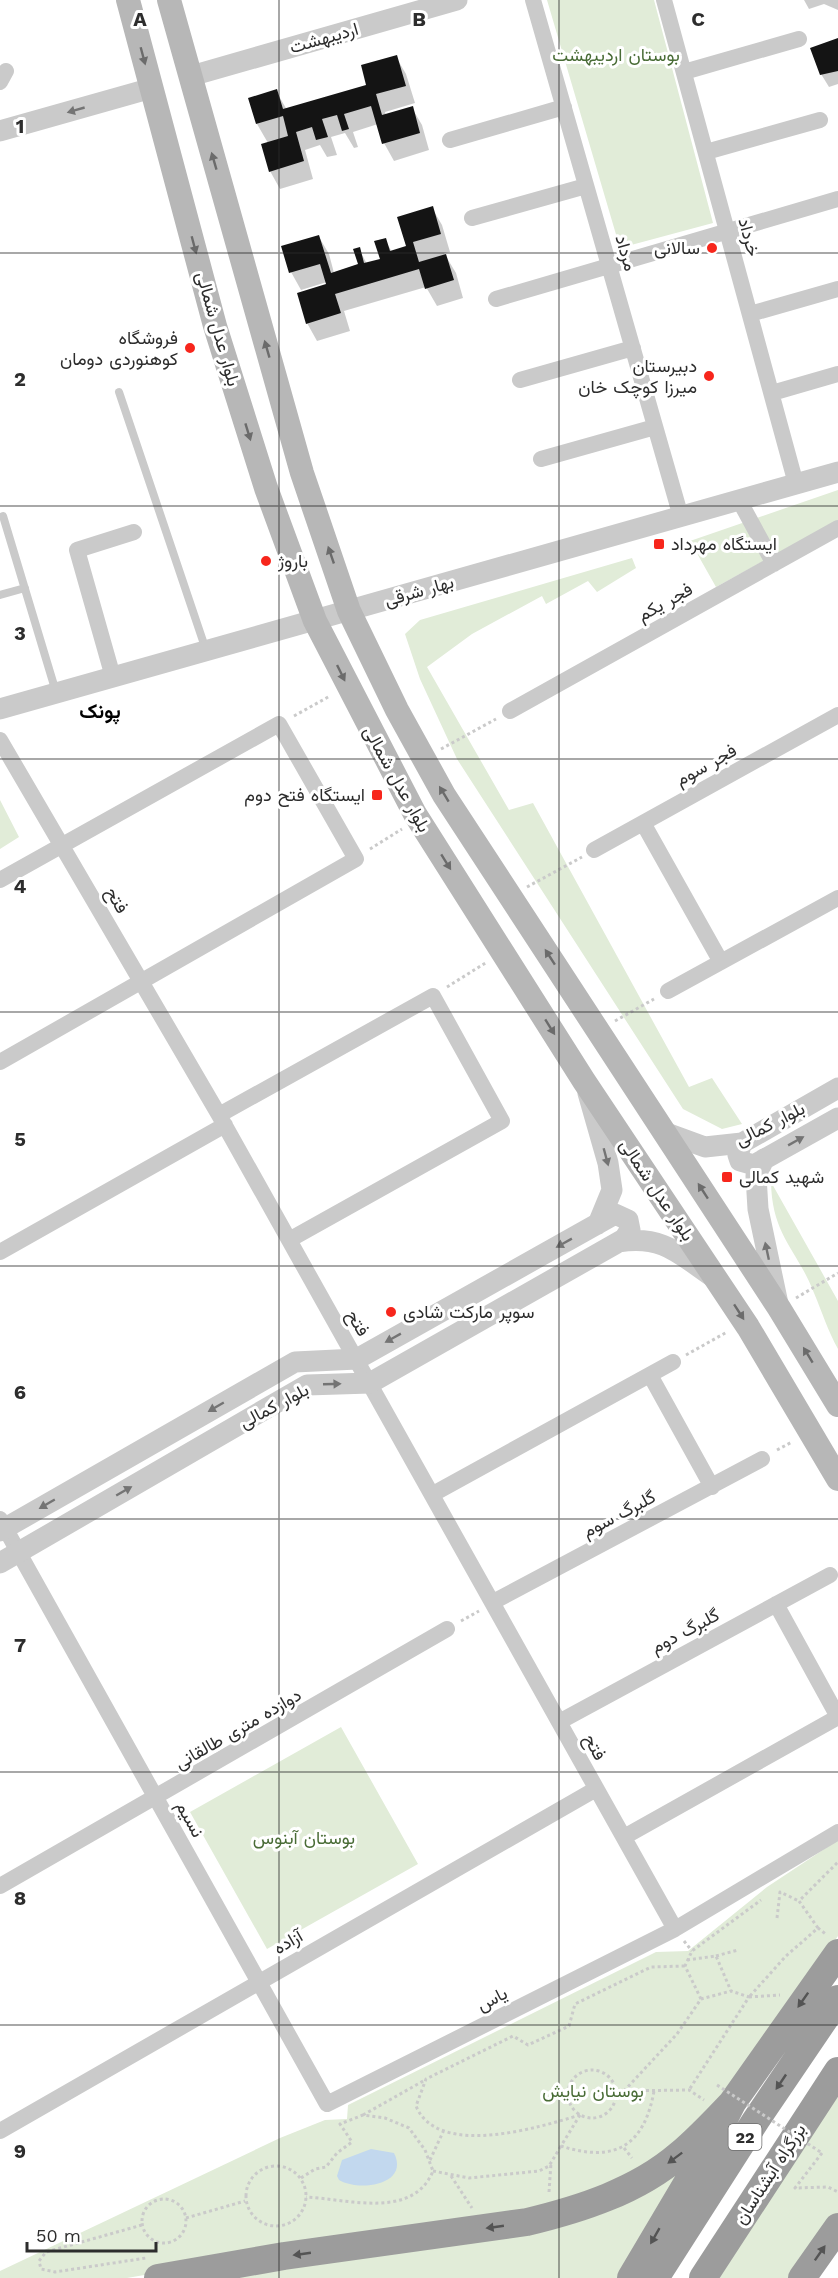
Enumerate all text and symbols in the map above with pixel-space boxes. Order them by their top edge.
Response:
text: A [133,7,147,31]
text: B [412,7,426,31]
text: C [691,7,705,31]
street label: اردیبهشت [287,18,361,58]
park label: بوستان اردیبهشت [552,44,680,66]
one-way arrow [139,47,149,66]
one-way arrow [66,106,84,115]
text: 1 [16,114,24,138]
one-way arrow [209,152,219,170]
street label: خرداد [733,215,765,259]
street label: مرداد [610,232,642,274]
one-way arrow [189,236,199,254]
place label: سالانی [654,237,700,259]
marker: سالانی [705,241,719,255]
street label: بلوار عدل شمالی [191,269,245,389]
place label: فروشگاه کوهنوردی دومان [60,327,178,370]
one-way arrow [262,340,271,358]
marker: فروشگاه کوهنوردی دومان [183,341,197,355]
place label: دبیرستان میرزا کوچک خان [578,355,697,399]
text: 2 [14,367,26,391]
marker: دبیرستان میرزا کوچک خان [702,369,716,383]
one-way arrow [244,423,254,441]
place label: ایستگاه مهرداد [671,533,777,555]
marker: ایستگاه مهرداد [652,537,666,551]
one-way arrow [325,546,335,564]
place label: باروژ [277,550,308,572]
marker: باروژ [259,554,273,568]
street label: بهار شرقی [382,571,456,611]
street label: فجر یکم [634,578,697,627]
text: 3 [14,621,26,645]
one-way arrow [336,665,345,682]
district label: پونک [79,699,121,725]
street label: بلوار عدل شمالی [359,722,435,836]
street label: فجر سوم [672,739,741,792]
place label: ایستگاه فتح دوم [244,784,365,807]
one-way arrow [439,785,449,802]
marker: ایستگاه فتح دوم [370,788,384,802]
one-way arrow [440,854,451,870]
text: 4 [14,874,27,898]
street label: فتح [100,883,133,918]
one-way arrow [545,949,556,965]
one-way arrow [544,1019,555,1035]
street label: بلوار کمالی [731,1097,809,1151]
text: 5 [14,1127,26,1151]
street label: بلوار عدل شمالی [615,1135,699,1245]
one-way arrow [788,1136,805,1146]
one-way arrow [602,1149,611,1167]
place label: شهید کمالی [739,1166,824,1188]
marker: شهید کمالی [720,1170,734,1184]
one-way arrow [698,1183,709,1199]
one-way arrow [555,1238,572,1248]
one-way arrow [762,1241,771,1260]
place label: سوپر مارکت شادی [403,1301,534,1324]
one-way arrow [733,1304,744,1320]
marker: سوپر مارکت شادی [384,1305,398,1319]
street label: فتح [341,1306,374,1341]
one-way arrow [385,1333,402,1343]
one-way arrow [802,1347,813,1363]
street label: بلوار کمالی [236,1379,312,1433]
one-way arrow [323,1379,342,1389]
text: 6 [14,1380,26,1404]
one-way arrow [208,1402,224,1413]
street label: گلبرگ سوم [578,1485,660,1543]
one-way arrow [116,1486,133,1496]
one-way arrow [39,1499,55,1510]
street label: گلبرگ دوم [647,1604,724,1659]
text: 7 [14,1633,26,1657]
street label: دوازده متری طالقانی [171,1684,305,1774]
street label: فتح [578,1730,611,1765]
street label: نسیم [170,1797,209,1842]
park label: بوستان آبنوس [253,1827,355,1849]
text: 8 [14,1886,26,1910]
street label: آزاده [269,1924,308,1959]
street label: یاس [473,1982,511,2016]
one-way arrow [798,1992,809,2008]
one-way arrow [776,2074,787,2090]
park label: بوستان نیایش [542,2080,644,2102]
street label: بزرگراه آبشناسان [729,2120,811,2228]
road number: 22 [728,2124,762,2150]
text: 9 [14,2139,26,2163]
one-way arrow [667,2152,683,2164]
scale bar [27,2215,156,2253]
one-way arrow [485,2222,504,2231]
text: 50 m [36,2225,81,2246]
one-way arrow [651,2228,661,2245]
one-way arrow [814,2245,826,2261]
one-way arrow [292,2249,311,2258]

